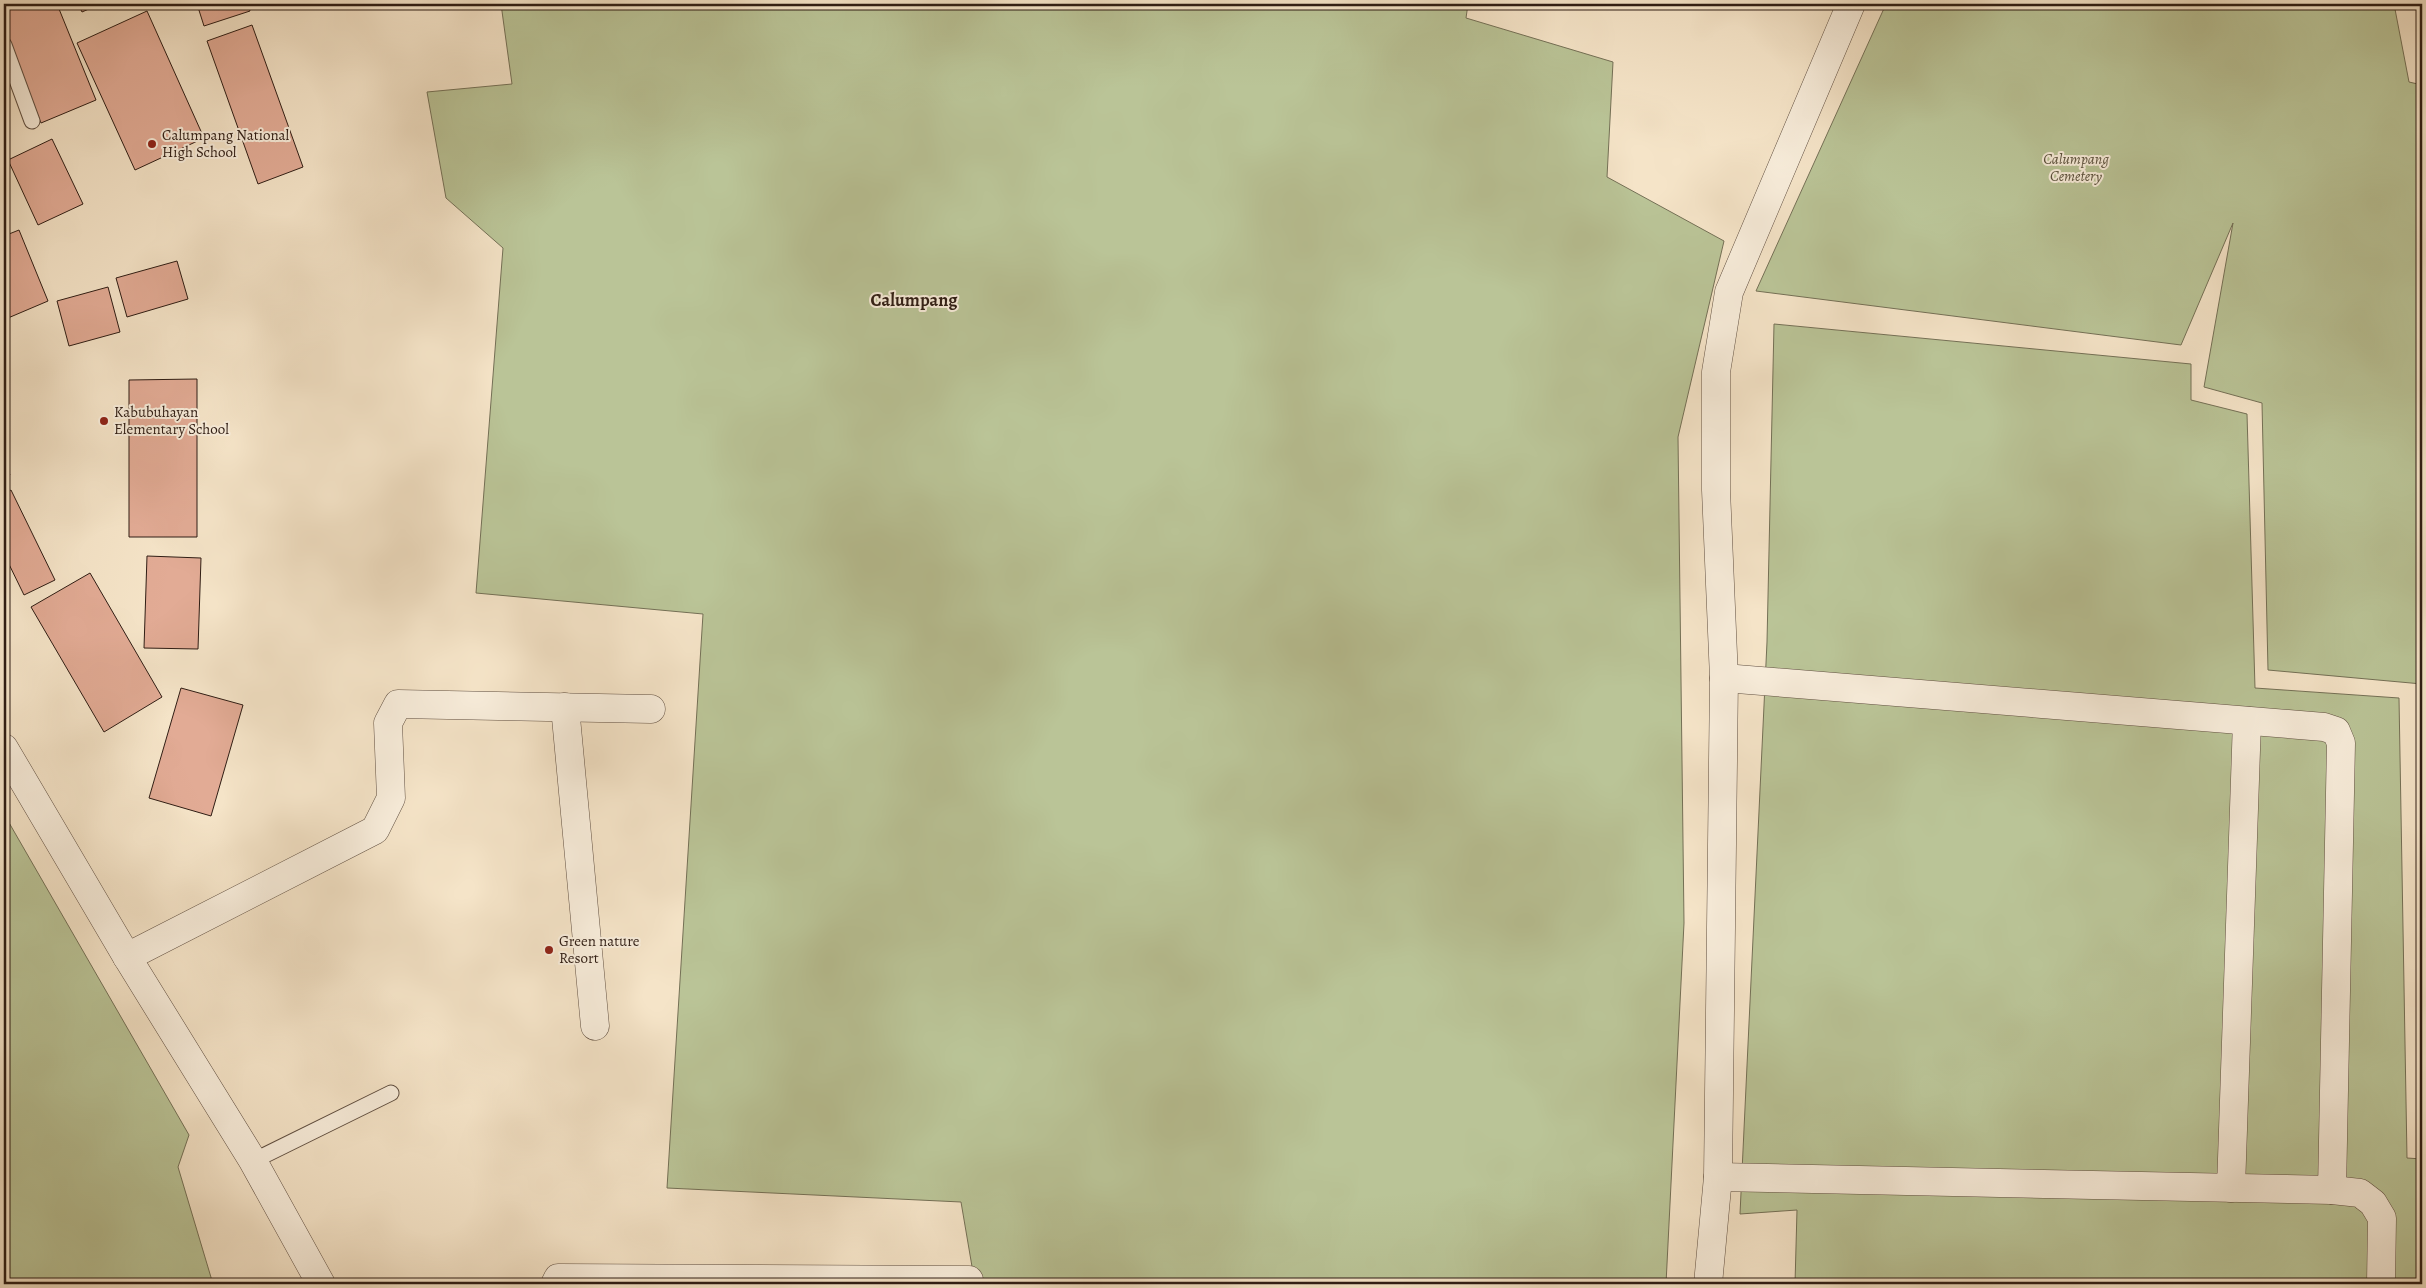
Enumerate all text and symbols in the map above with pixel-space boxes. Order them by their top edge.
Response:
place label: Calumpang National High School [162,125,290,162]
marker: Calumpang National High School [146,138,158,150]
park label: Calumpang Cemetery [2043,149,2109,186]
district label: Calumpang [870,288,958,312]
place label: Kabubuhayan Elementary School [114,402,229,439]
marker: Kabubuhayan Elementary School [98,415,110,427]
place label: Green nature Resort [559,931,640,968]
marker: Green nature Resort [543,944,555,956]

